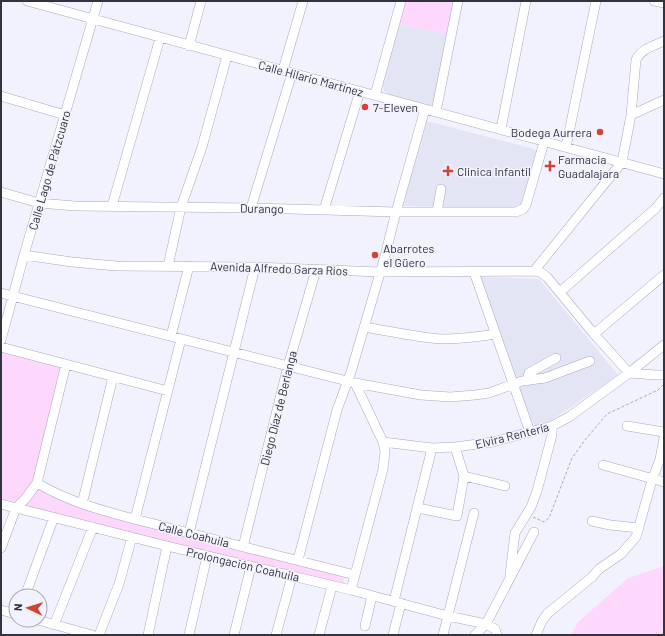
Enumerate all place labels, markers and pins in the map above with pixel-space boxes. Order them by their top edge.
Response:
place label: 7-Eleven [373,100,418,114]
marker: 7-Eleven [360,102,370,112]
place label: Bodega Aurrera [511,125,592,139]
marker: Bodega Aurrera [595,127,605,137]
place label: Farmacia Guadalajara [558,152,619,180]
marker: Farmacia Guadalajara [545,161,555,171]
place label: Clinica Infantil [457,164,531,178]
marker: Clinica Infantil [442,165,454,177]
place label: Abarrotes el Güero [383,241,435,269]
marker: Abarrotes el Güero [370,250,380,260]

